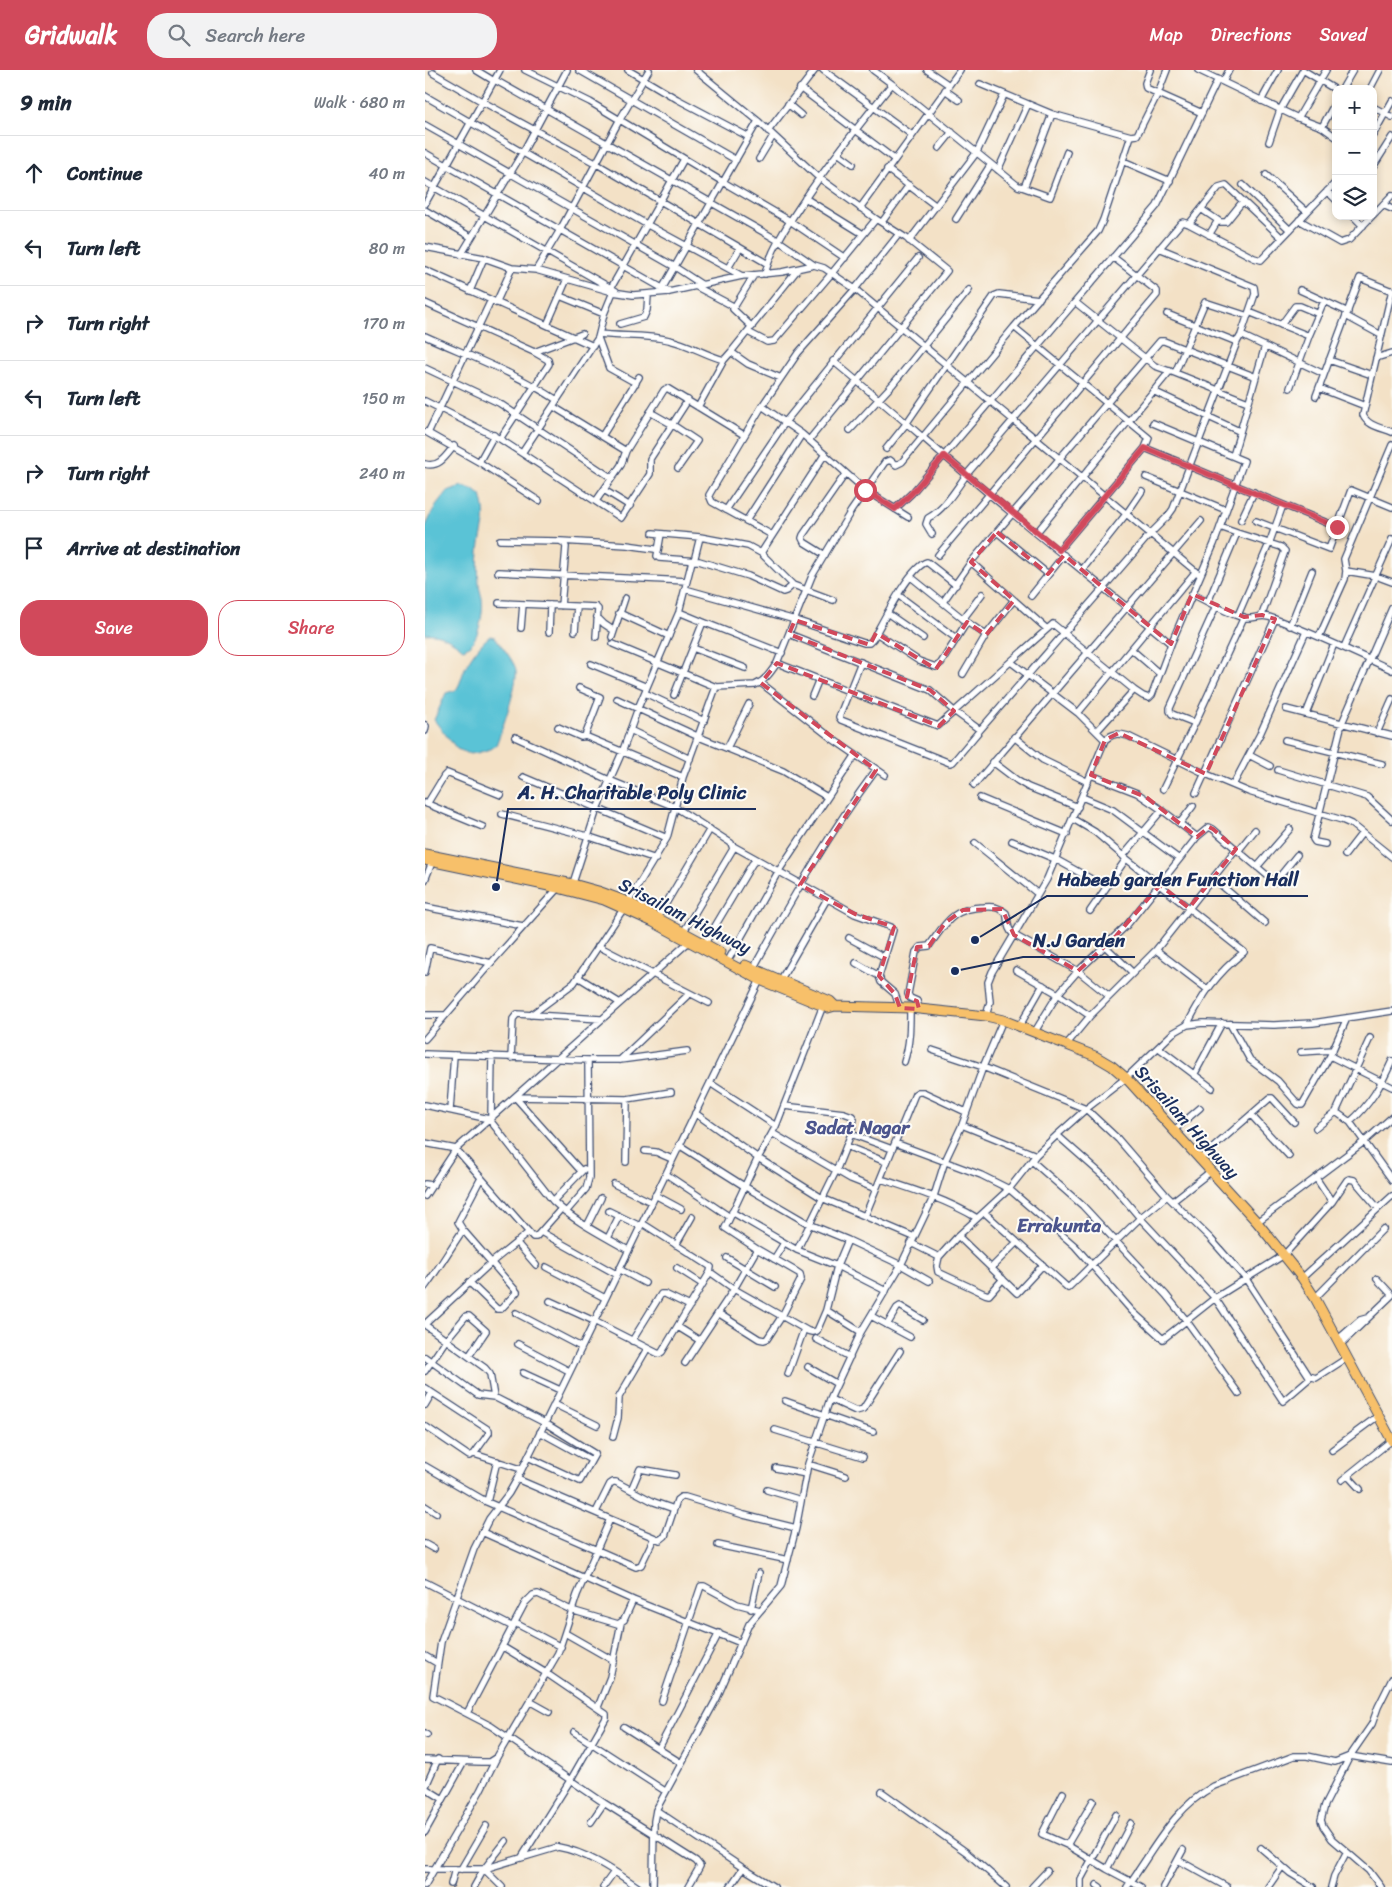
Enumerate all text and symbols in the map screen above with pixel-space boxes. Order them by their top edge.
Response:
search box [147,13,497,58]
text: Gridwalk [25,14,117,56]
text: Search here [205,19,305,52]
text: Map [1150,19,1183,51]
text: Directions [1211,19,1292,51]
text: Saved [1320,19,1367,51]
icon: search [165,21,193,49]
text: 9 min [20,84,72,122]
map controls [1332,85,1377,220]
button: + [1332,85,1377,130]
text: Walk · 680 m [314,88,405,117]
button: − [1332,130,1377,175]
text: Continue [67,157,143,190]
icon: ahead [20,159,48,187]
text: 40 m [368,159,405,188]
button: layers [1332,175,1377,220]
text: Turn left [67,232,140,265]
icon: left [20,234,48,262]
text: 80 m [369,234,405,263]
text: Turn right [67,307,149,340]
icon: right [20,309,48,337]
text: 170 m [362,309,405,338]
text: Turn left [67,382,140,415]
icon: left [20,384,48,412]
text: 150 m [362,384,405,413]
text: Turn right [67,457,149,490]
icon: right [20,459,48,487]
text: 240 m [359,459,405,488]
route start [854,479,877,502]
route end [1326,516,1349,539]
text: Arrive at destination [67,532,240,565]
icon: arrive [20,534,48,562]
button: Save [20,600,208,656]
button: Share [218,600,405,656]
callout: A. H. Charitable Poly Clinic [508,775,756,809]
text: A. H. Charitable Poly Clinic [517,776,747,809]
callout: Habeeb garden Function Hall [1047,862,1308,896]
text: Habeeb garden Function Hall [1056,863,1299,896]
street label: Srisailam Highway [613,869,758,964]
callout: N.J Garden [1023,923,1135,957]
text: N.J Garden [1032,924,1126,957]
street label: Srisailam Highway [1126,1057,1248,1187]
district label: Sadat Nagar [804,1111,911,1144]
district label: Errakunta [1017,1209,1101,1242]

